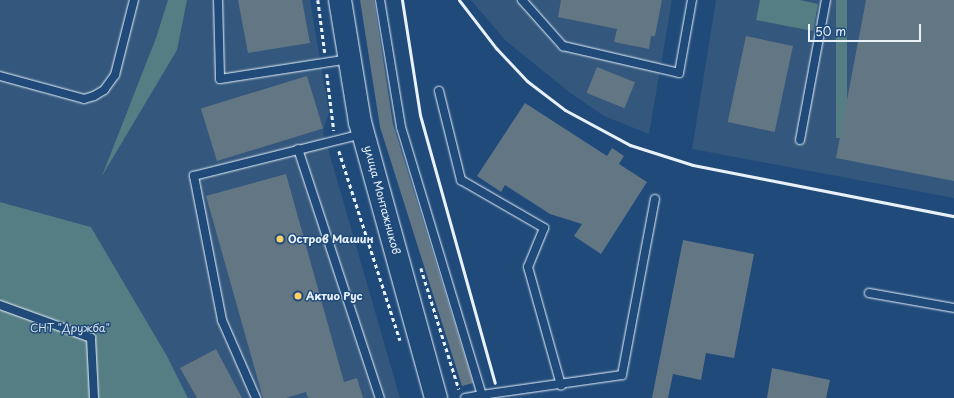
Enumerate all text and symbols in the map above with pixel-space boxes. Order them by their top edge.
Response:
scale bar [810,16,923,42]
text: 50 m [815,22,846,40]
street label: улица Монтажников [361,144,403,256]
place label: Остров Машин [288,232,374,246]
marker: Остров Машин [275,234,285,244]
place label: Актио Рус [306,289,363,303]
marker: Актио Рус [293,291,303,301]
park label: СНТ "Дружба" [30,321,110,335]

